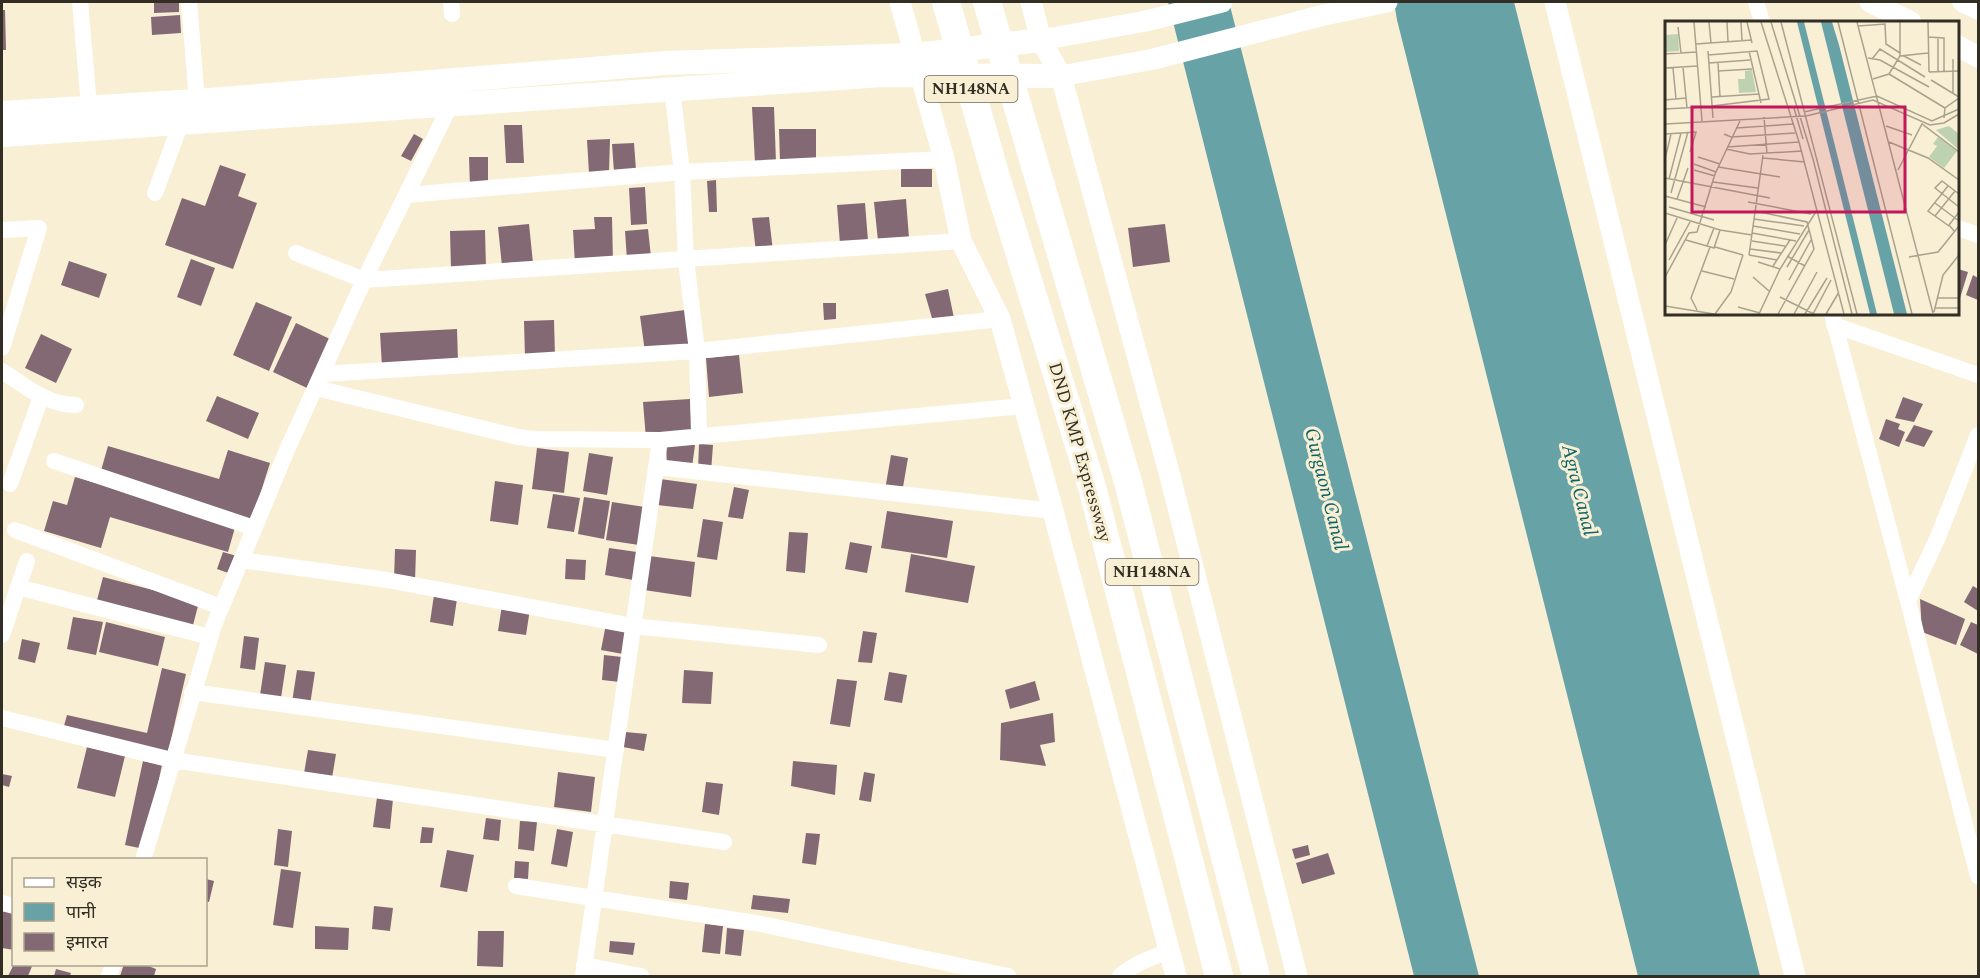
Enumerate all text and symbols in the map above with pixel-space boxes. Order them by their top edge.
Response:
inset map [1665,21,1959,315]
road number: NH148NA [924,76,1018,102]
street label: DND KMP Expressway [1041,359,1119,546]
water label: Gurgaon Canal [1296,425,1356,553]
water label: Agra Canal [1553,440,1605,539]
road number: NH148NA [1106,559,1198,585]
legend [12,858,207,966]
text: सड़क [66,869,103,896]
text: पानी [66,899,96,926]
text: इमारत [66,929,109,956]

